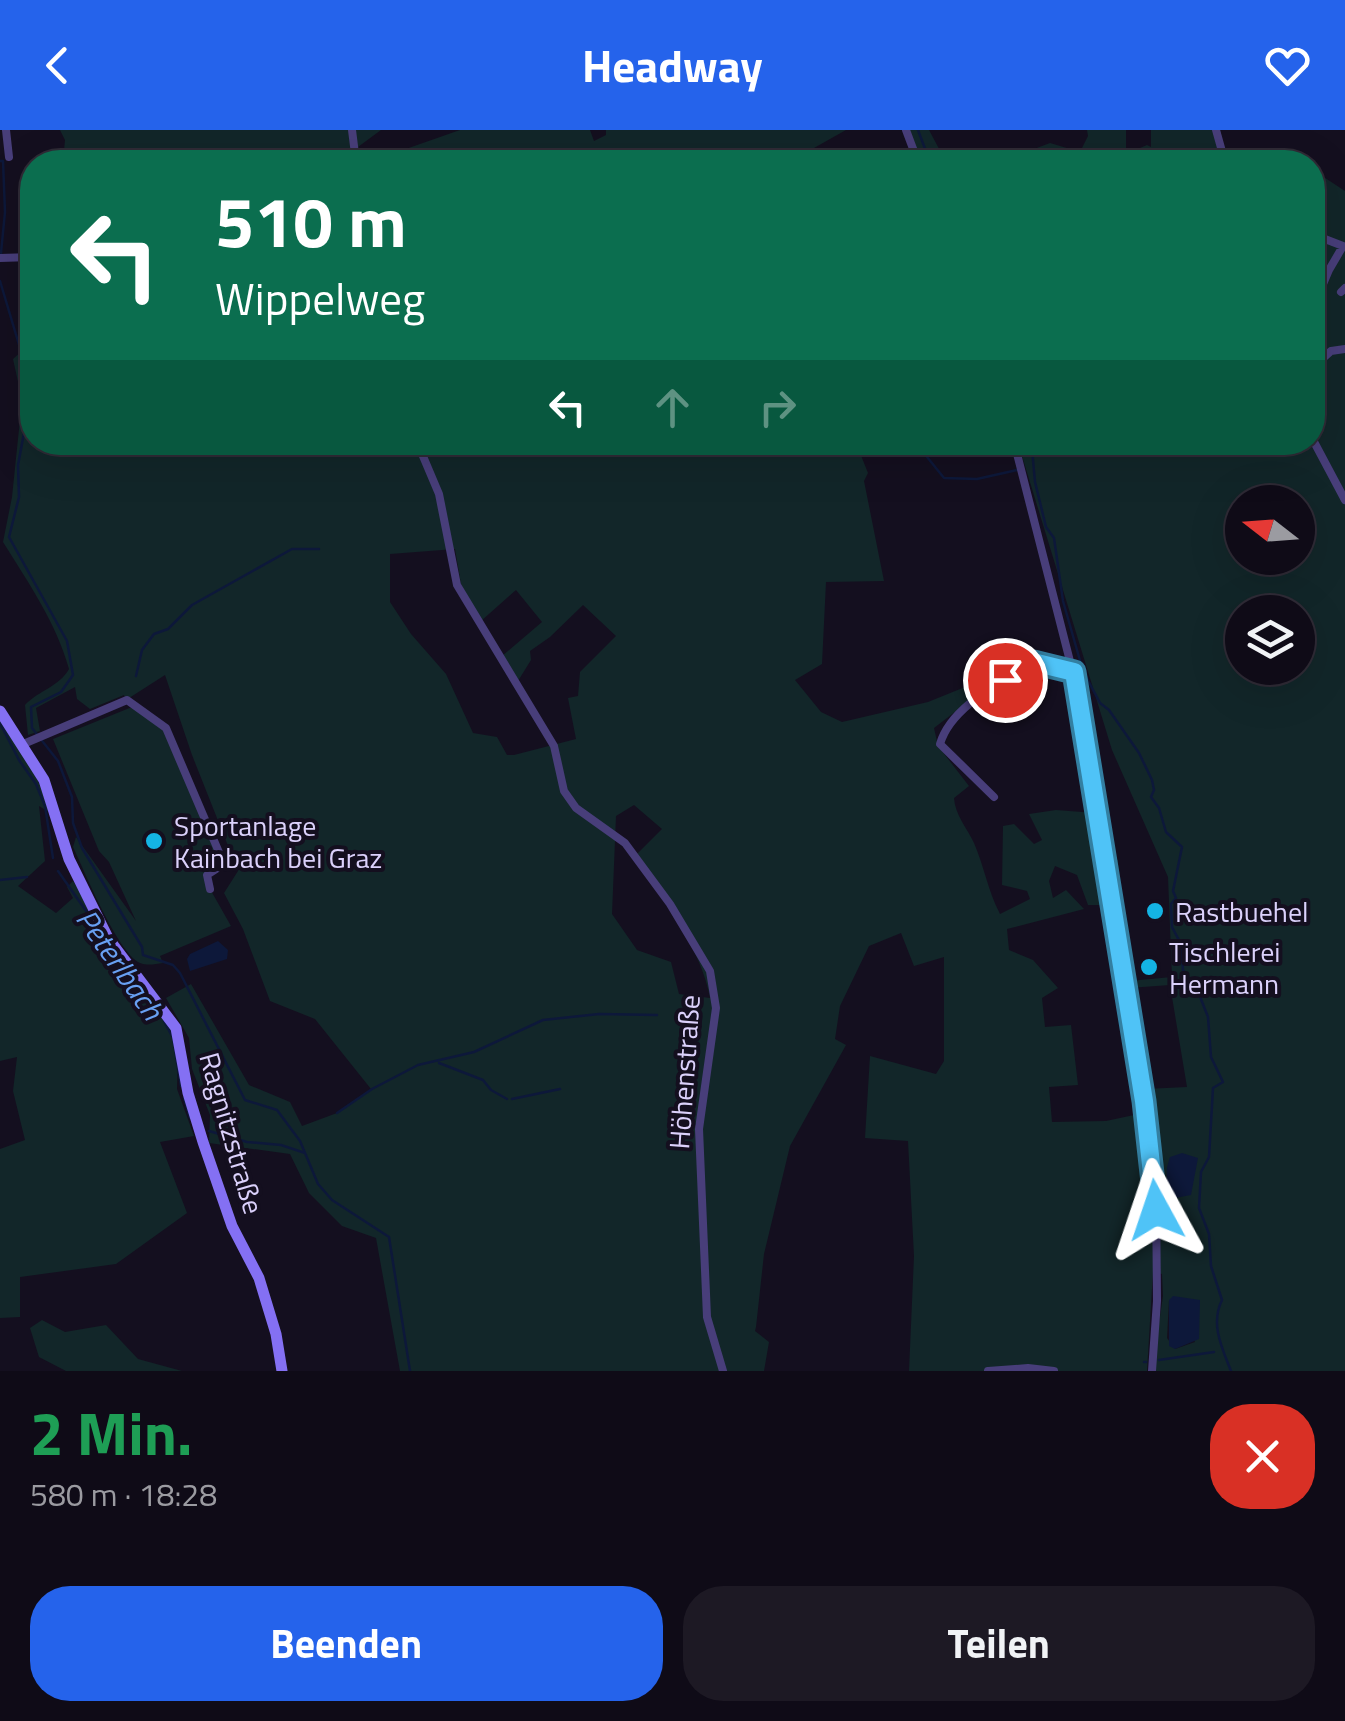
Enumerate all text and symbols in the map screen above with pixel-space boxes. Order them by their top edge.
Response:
text: Headway [582,31,763,99]
icon: back [30,38,85,93]
icon: heart [1260,38,1315,93]
text: 510 m [215,168,407,274]
icon: left [50,190,180,320]
text: Wippelweg [215,264,425,332]
icon: left [540,380,595,435]
icon: ahead [645,380,700,435]
icon: right [750,380,805,435]
north arrow [1225,485,1315,575]
map controls [1225,485,1315,685]
button: layers [1225,595,1315,685]
pin [963,638,1048,723]
icon: arrive [978,653,1033,708]
place label: Sportanlage Kainbach bei Graz [174,804,382,879]
marker: Sportanlage Kainbach bei Graz [143,830,165,852]
place label: Rastbuehel [1175,890,1309,933]
water label: Peterlbach [65,899,176,1030]
marker: Rastbuehel [1144,900,1166,922]
place label: Tischlerei Hermann [1169,930,1280,1005]
marker: Tischlerei Hermann [1138,956,1160,978]
street label: Höhenstraße [657,993,711,1151]
street label: Ragnitzstraße [188,1047,276,1219]
position arrow [1104,1158,1208,1262]
text: 2 Min. [30,1387,192,1478]
button: close [1210,1404,1315,1509]
text: 580 m · 18:28 [30,1470,217,1518]
button: Beenden [30,1586,663,1701]
button: Teilen [683,1586,1315,1701]

